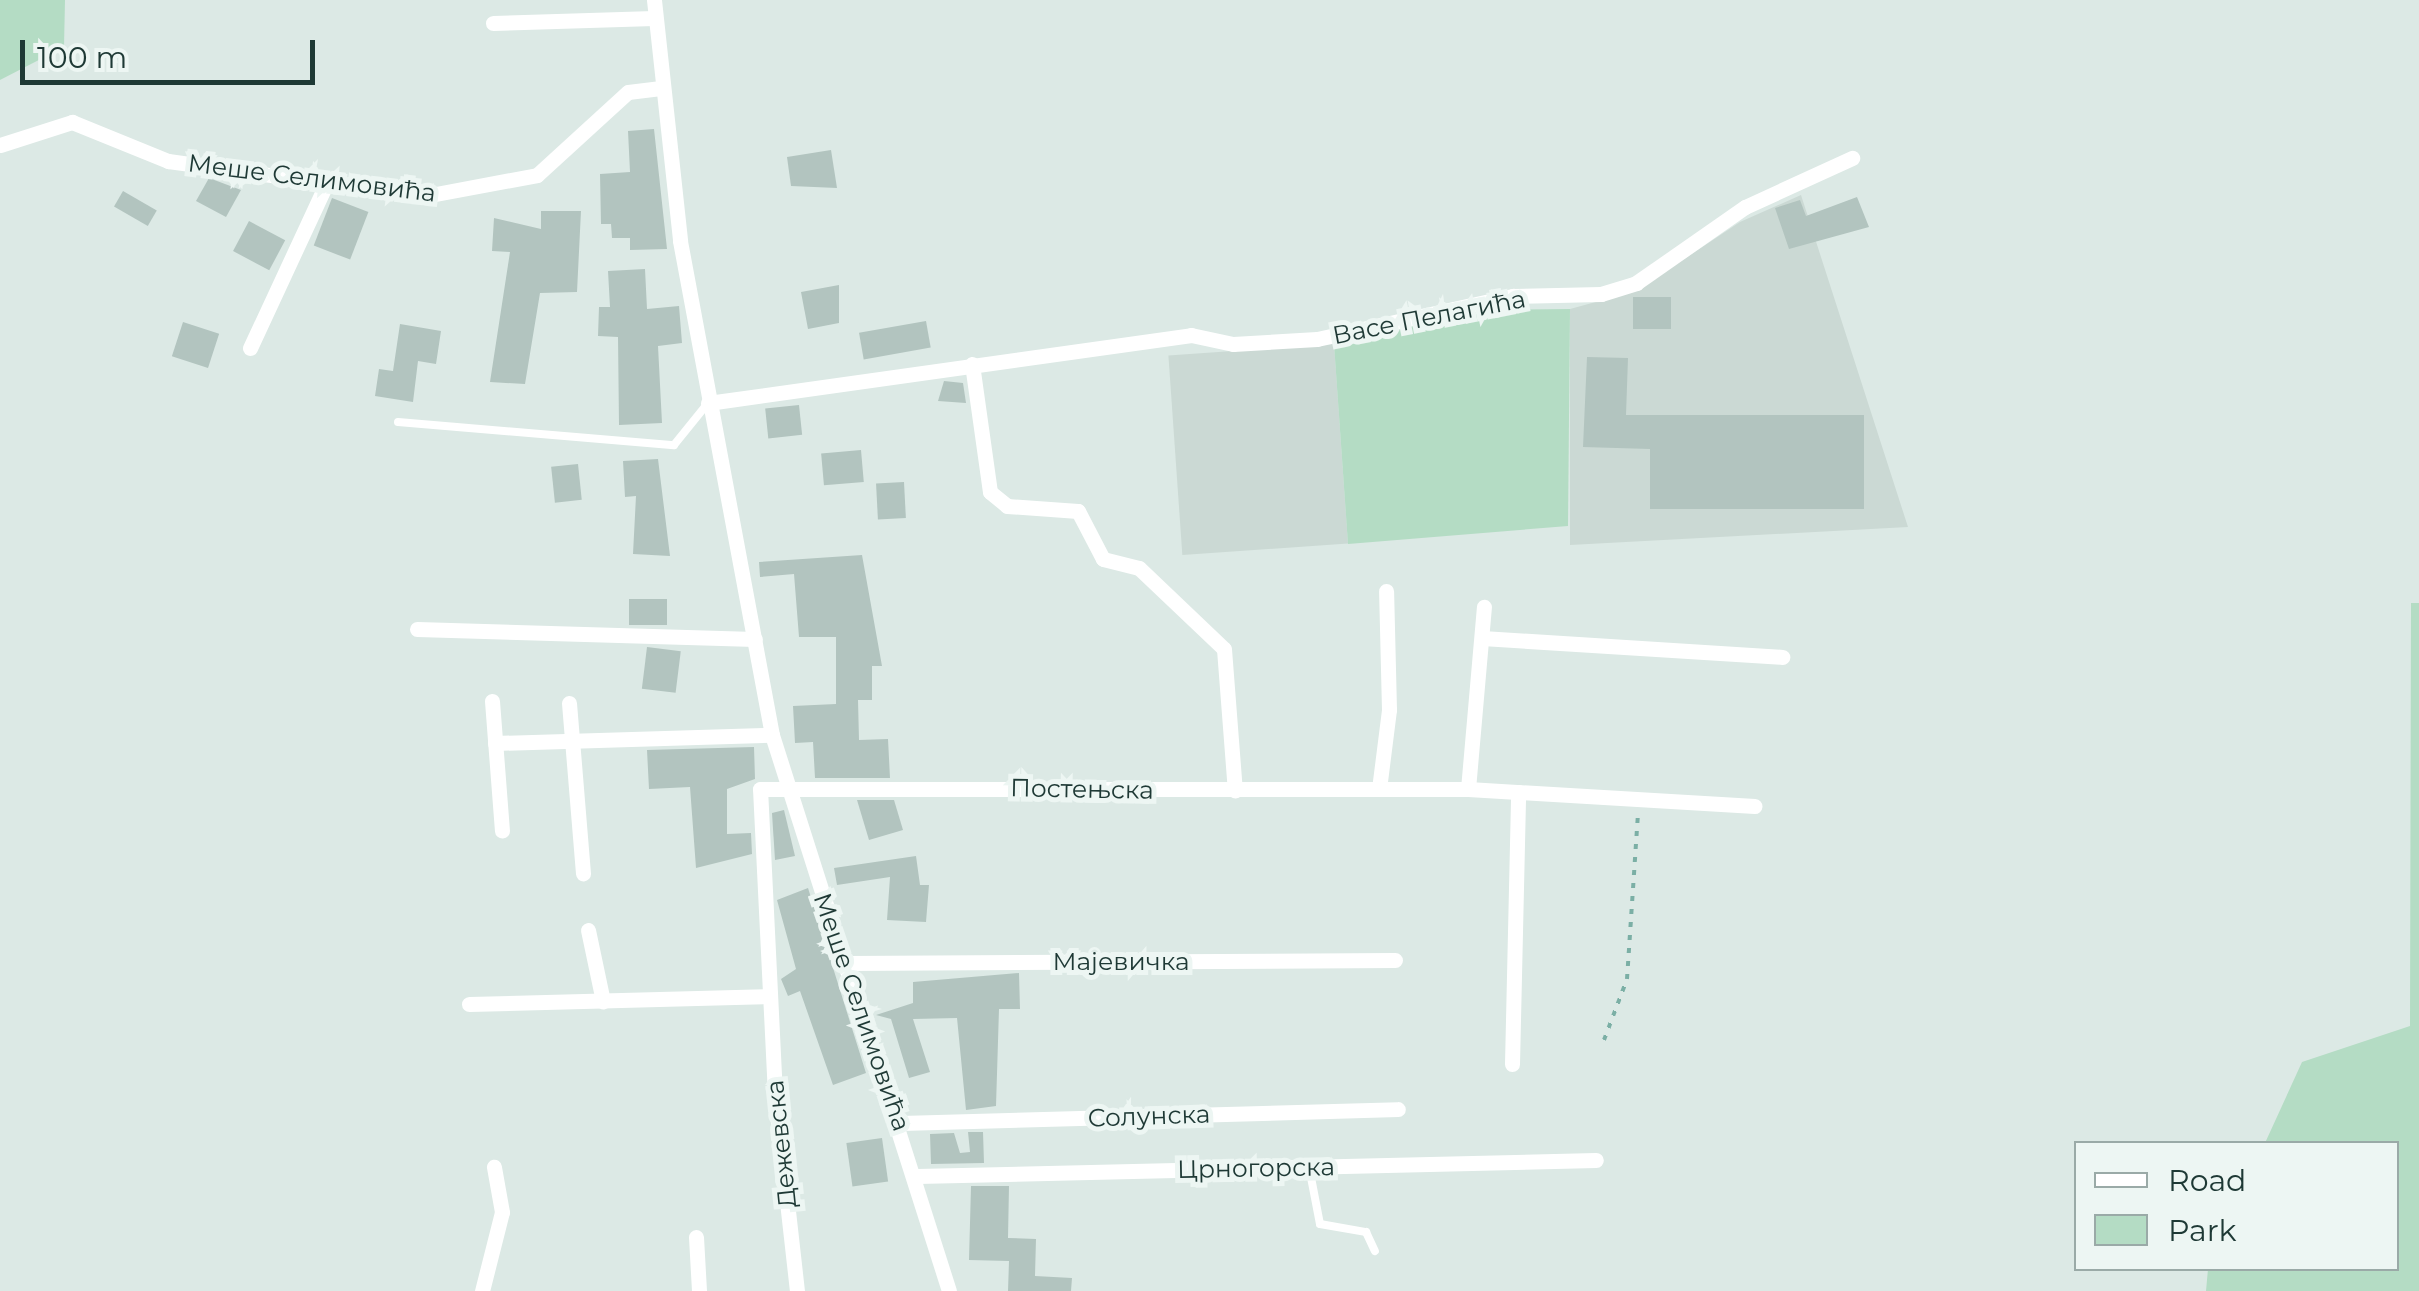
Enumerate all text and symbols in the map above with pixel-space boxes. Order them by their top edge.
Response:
scale bar [25,20,320,82]
text: 100 m [37,39,127,76]
street label: Меше Селимовића [186,148,438,208]
street label: Васе Пелагића [1330,284,1528,350]
street label: Постењска [1010,773,1154,805]
street label: Меше Селимовића [807,889,917,1135]
street label: Мајевичка [1052,946,1190,976]
street label: Дежевска [759,1079,803,1209]
street label: Солунска [1087,1099,1211,1133]
legend [2074,1141,2399,1271]
street label: Црногорска [1177,1152,1335,1184]
text: Road [2168,1162,2246,1199]
text: Park [2168,1212,2237,1249]

